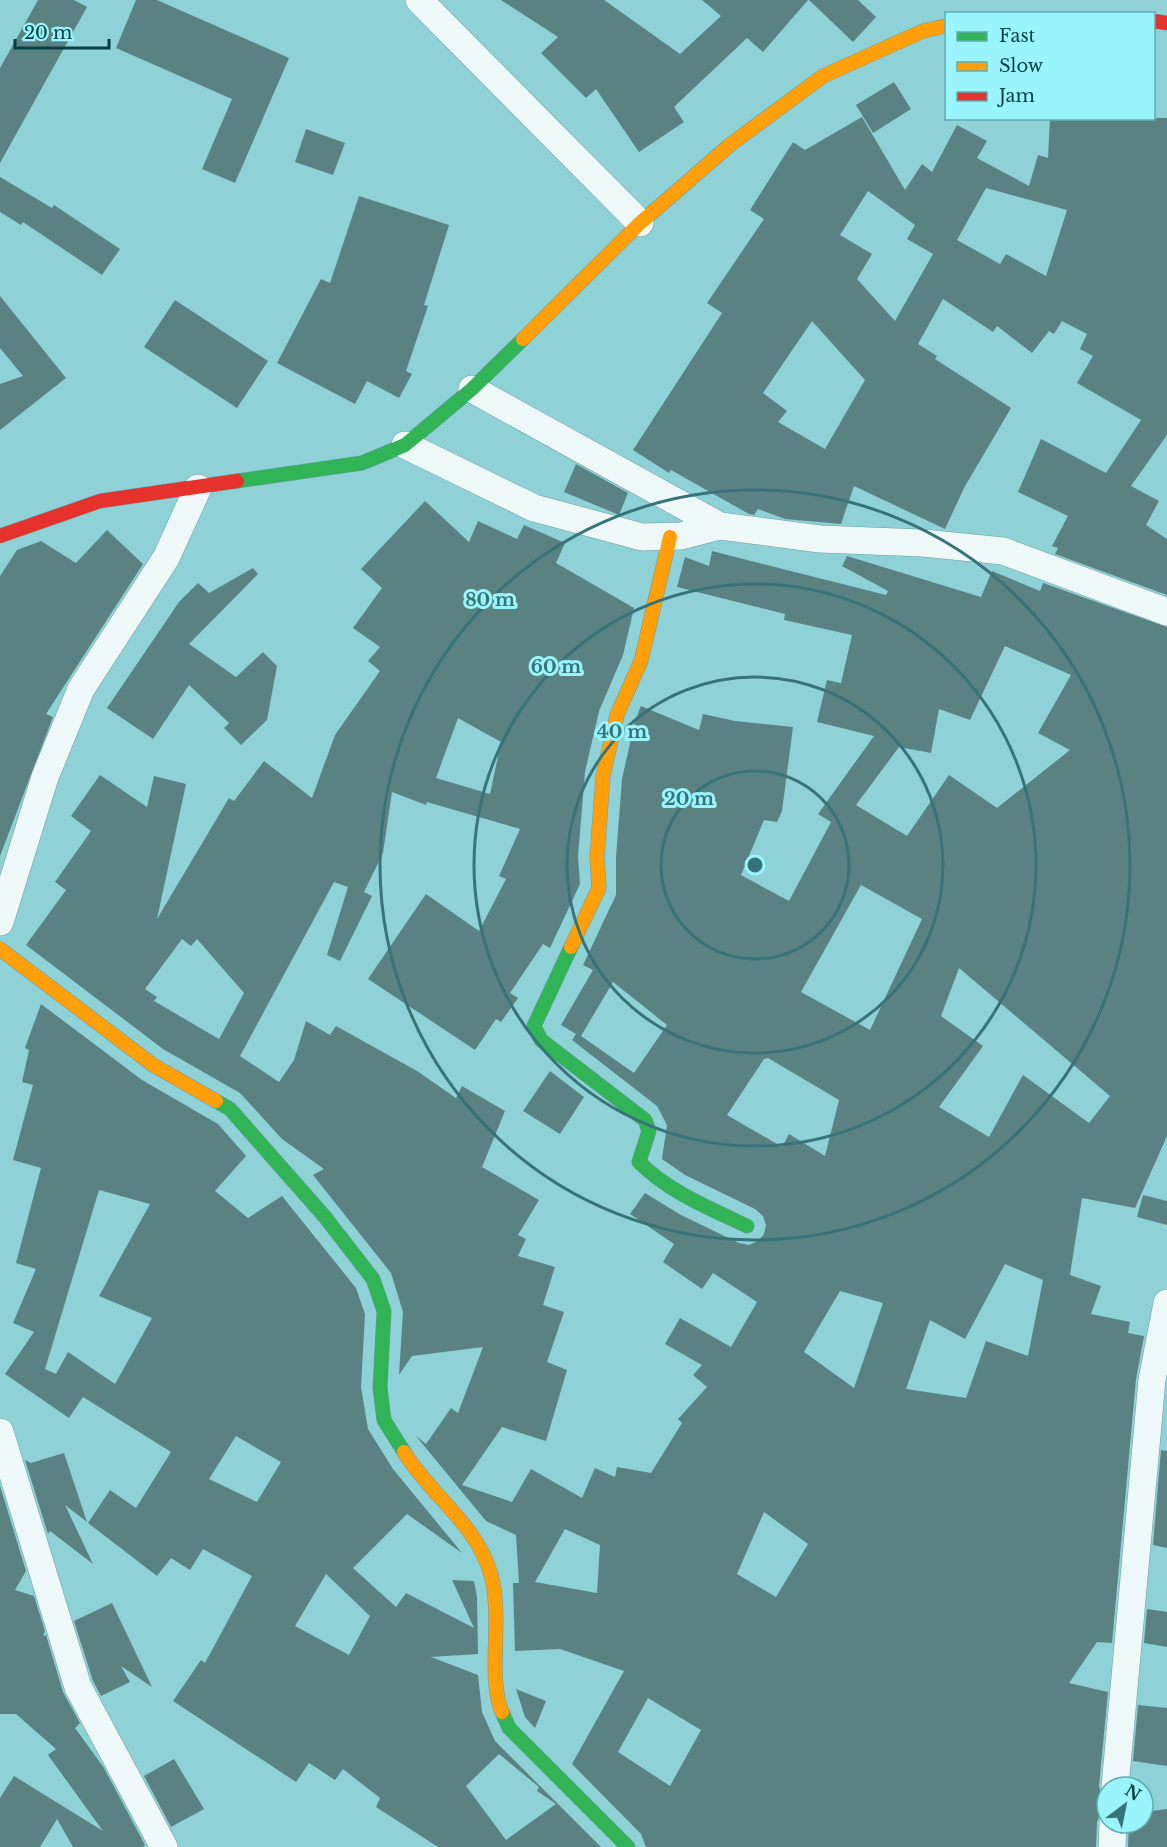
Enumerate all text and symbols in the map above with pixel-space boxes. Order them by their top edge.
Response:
scale bar [15,12,110,50]
legend [945,12,1155,120]
text: 20 m [24,22,72,44]
text: Fast [999,25,1036,47]
text: Slow [999,55,1044,77]
text: Jam [997,85,1035,107]
text: 80 m [465,589,515,611]
text: 60 m [531,656,581,678]
text: 40 m [597,721,647,743]
text: 20 m [664,788,714,810]
centre of rings [745,855,765,875]
north arrow [1095,1775,1155,1835]
text: N [1121,1780,1145,1805]

